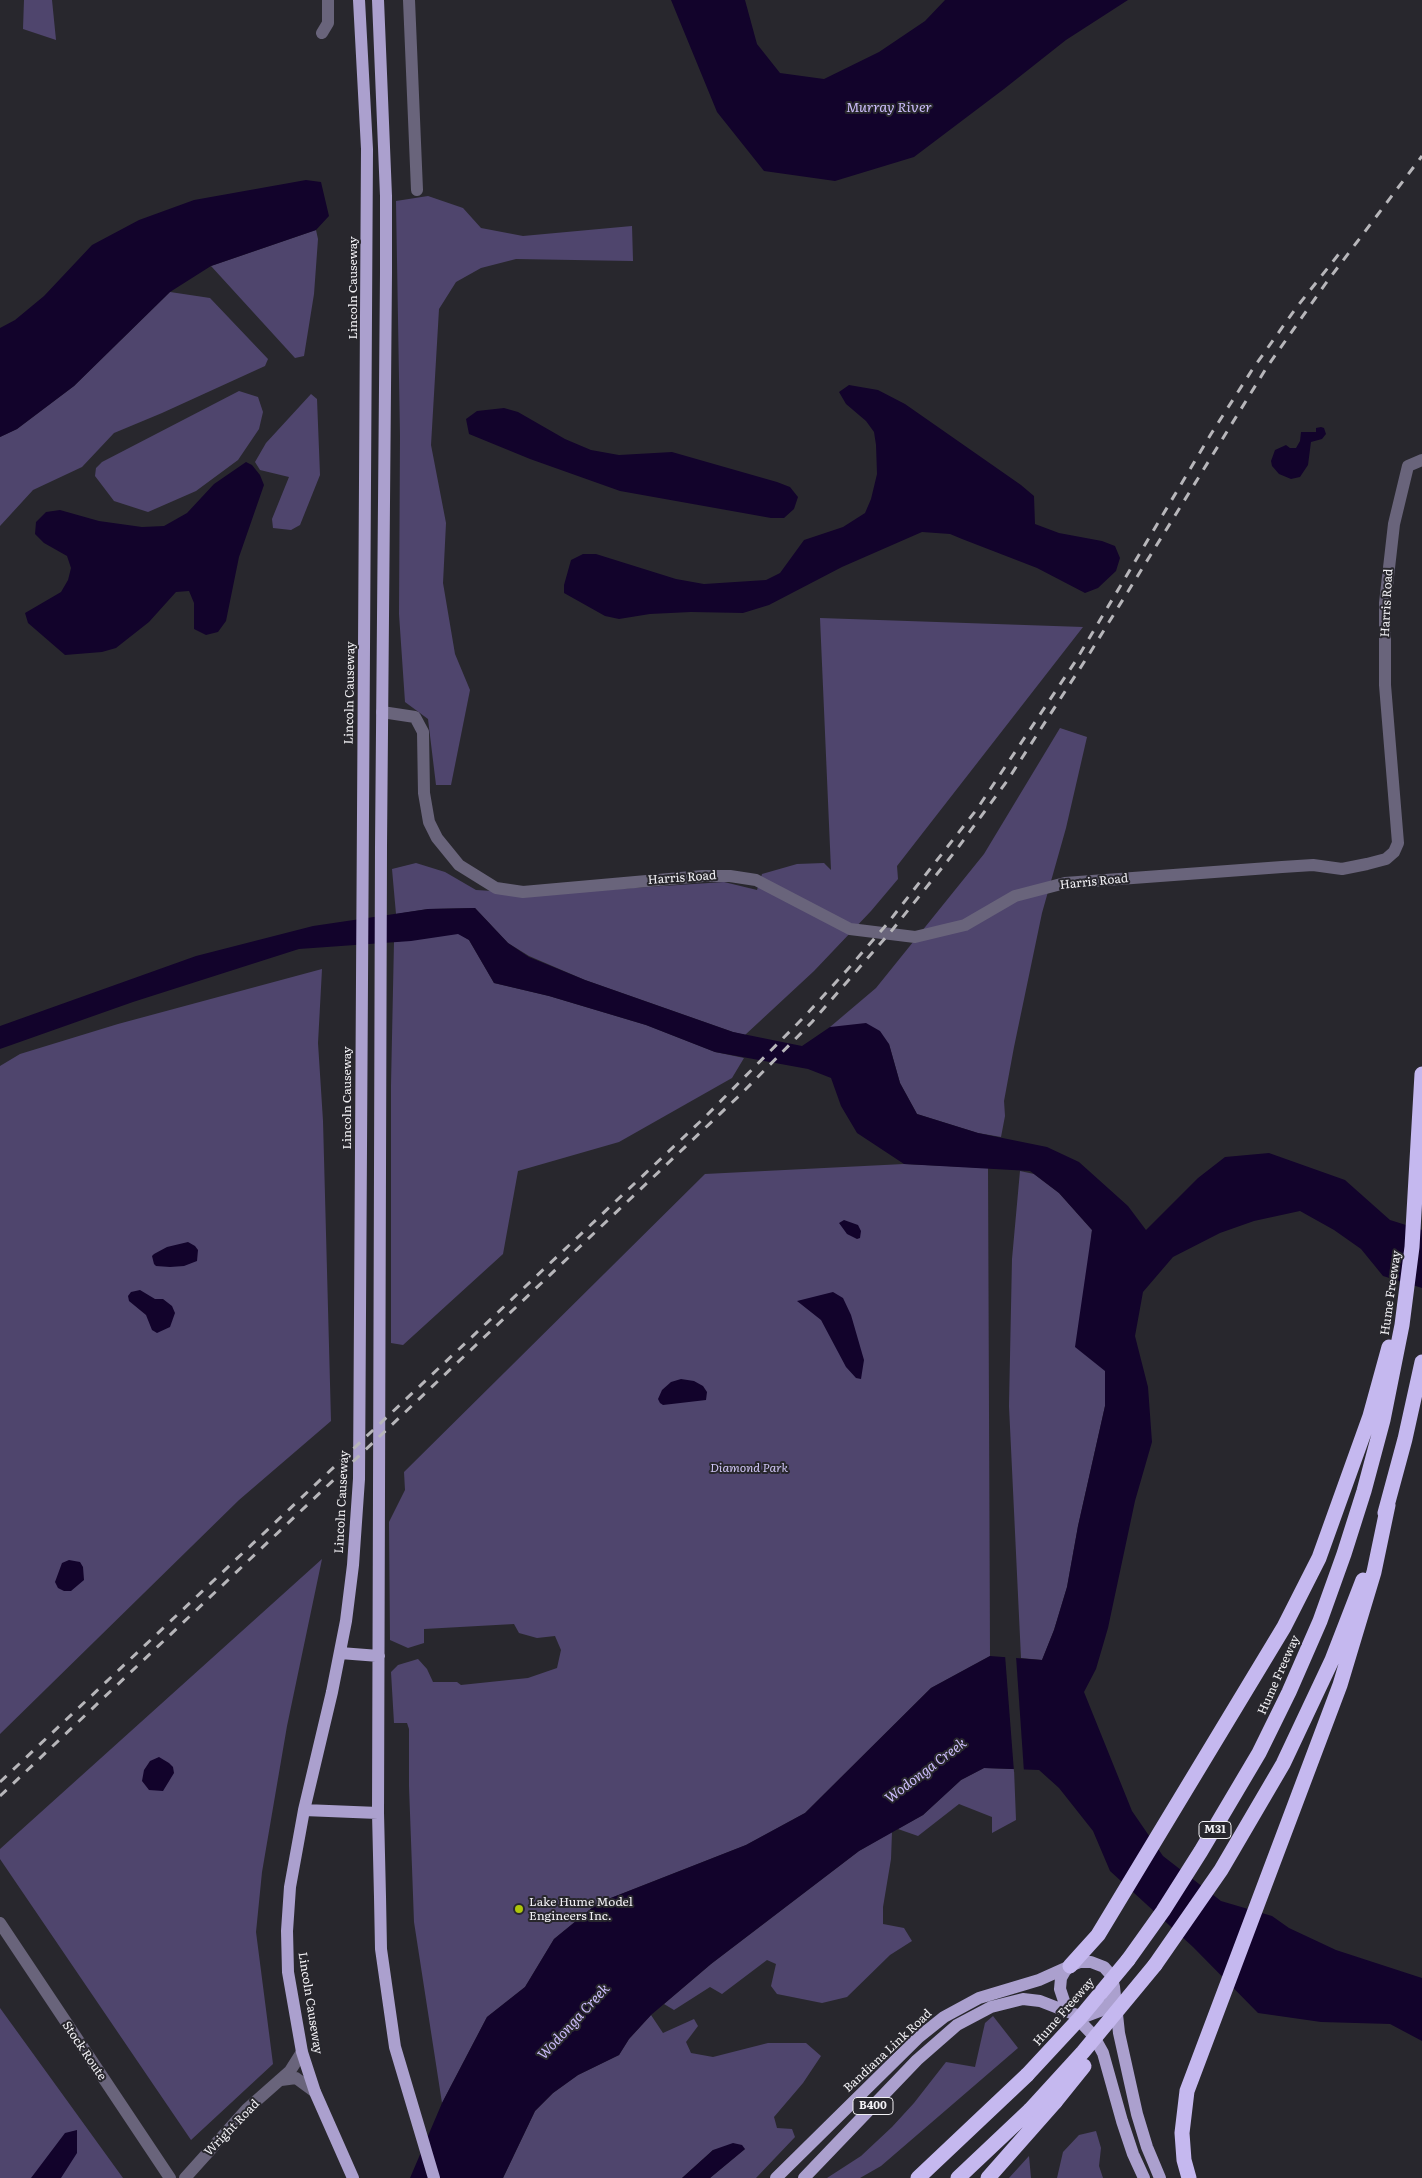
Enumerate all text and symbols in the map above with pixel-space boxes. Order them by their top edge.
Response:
water label: Murray River [846,100,932,116]
street label: Lincoln Causeway [346,236,360,340]
street label: Harris Road [1378,568,1396,638]
street label: Lincoln Causeway [342,641,358,745]
street label: Harris Road [647,868,717,888]
street label: Harris Road [1059,871,1129,893]
street label: Lincoln Causeway [340,1046,354,1150]
street label: Hume Freeway [1378,1250,1404,1336]
street label: Lincoln Causeway [332,1450,352,1554]
park label: Diamond Park [710,1461,788,1475]
street label: Hume Freeway [1255,1633,1303,1717]
water label: Wodonga Creek [882,1735,970,1807]
road number: M31 [1199,1822,1231,1838]
place label: Lake Hume Model Engineers Inc. [529,1895,633,1923]
marker: Lake Hume Model Engineers Inc. [513,1903,525,1915]
street label: Lincoln Causeway [295,1951,325,2055]
street label: Hume Freeway [1030,1975,1098,2049]
water label: Wodonga Creek [535,1981,613,2063]
street label: Bandiana Link Road [841,2007,935,2095]
street label: Stock Route [59,2019,109,2083]
street label: Wright Road [202,2097,262,2159]
road number: B400 [853,2098,893,2114]

